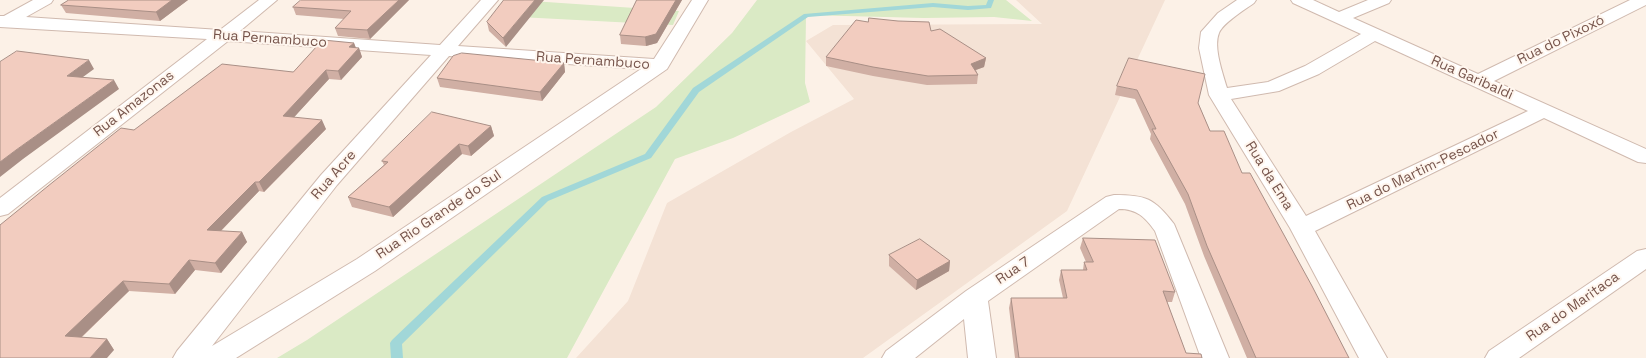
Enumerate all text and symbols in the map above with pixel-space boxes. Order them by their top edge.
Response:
street label: Rua do Pixoxó [1515,12,1607,68]
street label: Rua Pernambuco [213,27,327,51]
street label: Rua Pernambuco [536,49,650,73]
street label: Rua Garibaldi [1428,52,1516,104]
street label: Rua Amazonas [90,67,178,141]
street label: Rua do Martim-Pescador [1344,126,1502,214]
street label: Rua da Ema [1241,139,1297,213]
street label: Rua Acre [308,147,360,203]
street label: Rua Rio Grande do Sul [373,167,505,263]
street label: Rua 7 [993,254,1033,288]
street label: Rua do Maritaca [1523,269,1623,345]

